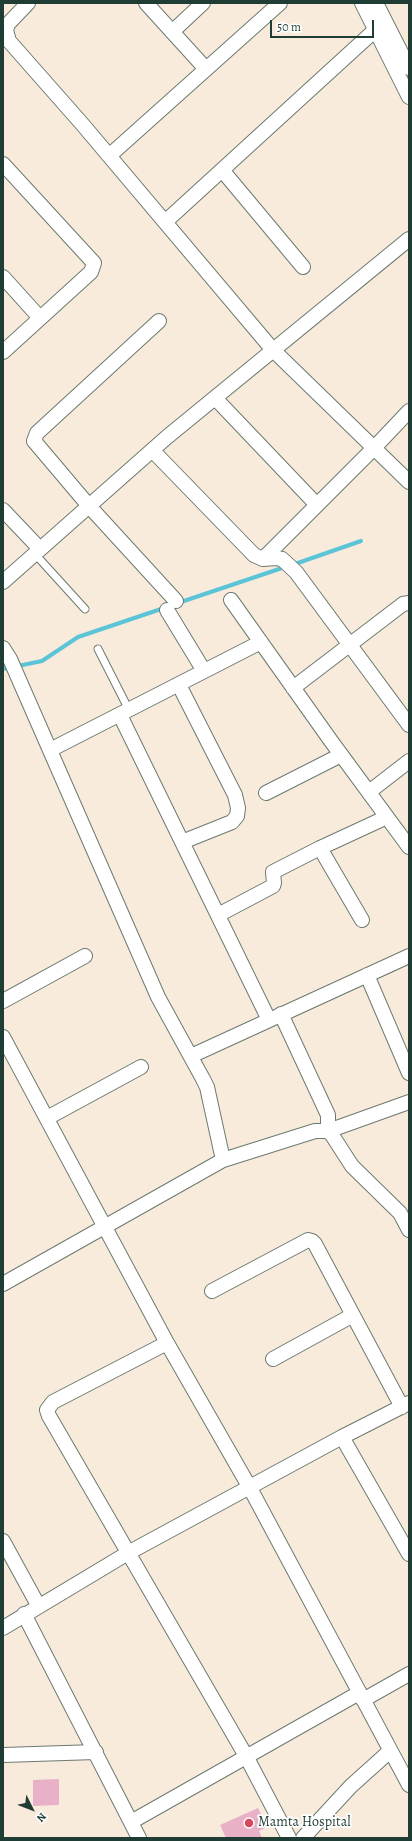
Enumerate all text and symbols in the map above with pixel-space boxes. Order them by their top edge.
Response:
scale bar [272,12,376,38]
text: 50 m [277,19,301,35]
north arrow [12,1789,52,1829]
text: N [33,1809,50,1825]
place label: Mamta Hospital [258,1815,351,1831]
marker: Mamta Hospital [243,1817,255,1829]

